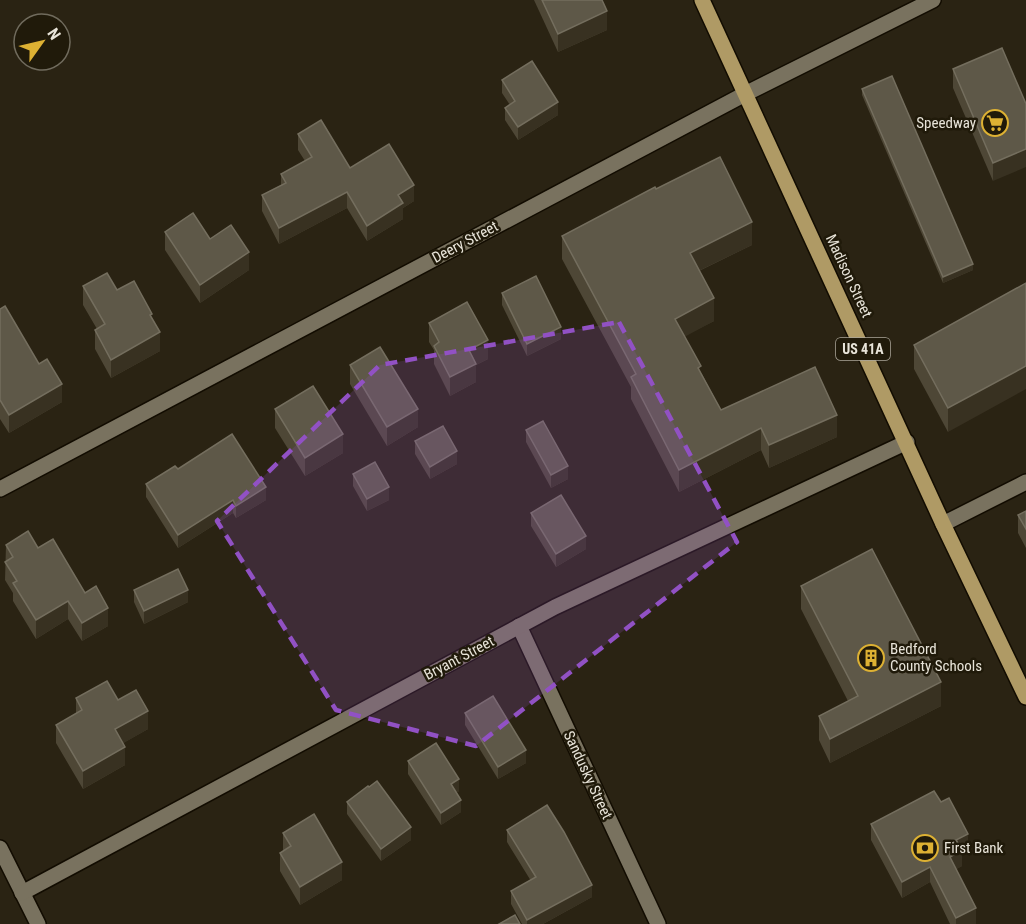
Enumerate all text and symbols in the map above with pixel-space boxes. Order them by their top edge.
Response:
north arrow [12,12,72,72]
text: N [43,25,65,43]
supermarket icon: Speedway [980,108,1010,138]
place label: Speedway [916,114,976,132]
street label: Deery Street [429,217,501,267]
street label: Madison Street [822,232,876,320]
road number: US 41A [836,338,890,360]
street label: Bryant Street [421,632,497,684]
place label: Bedford County Schools [890,640,982,675]
building icon: Bedford County Schools [856,643,886,673]
street label: Sandusky Street [560,728,616,822]
bank icon: First Bank [910,833,940,863]
place label: First Bank [944,839,1004,857]

